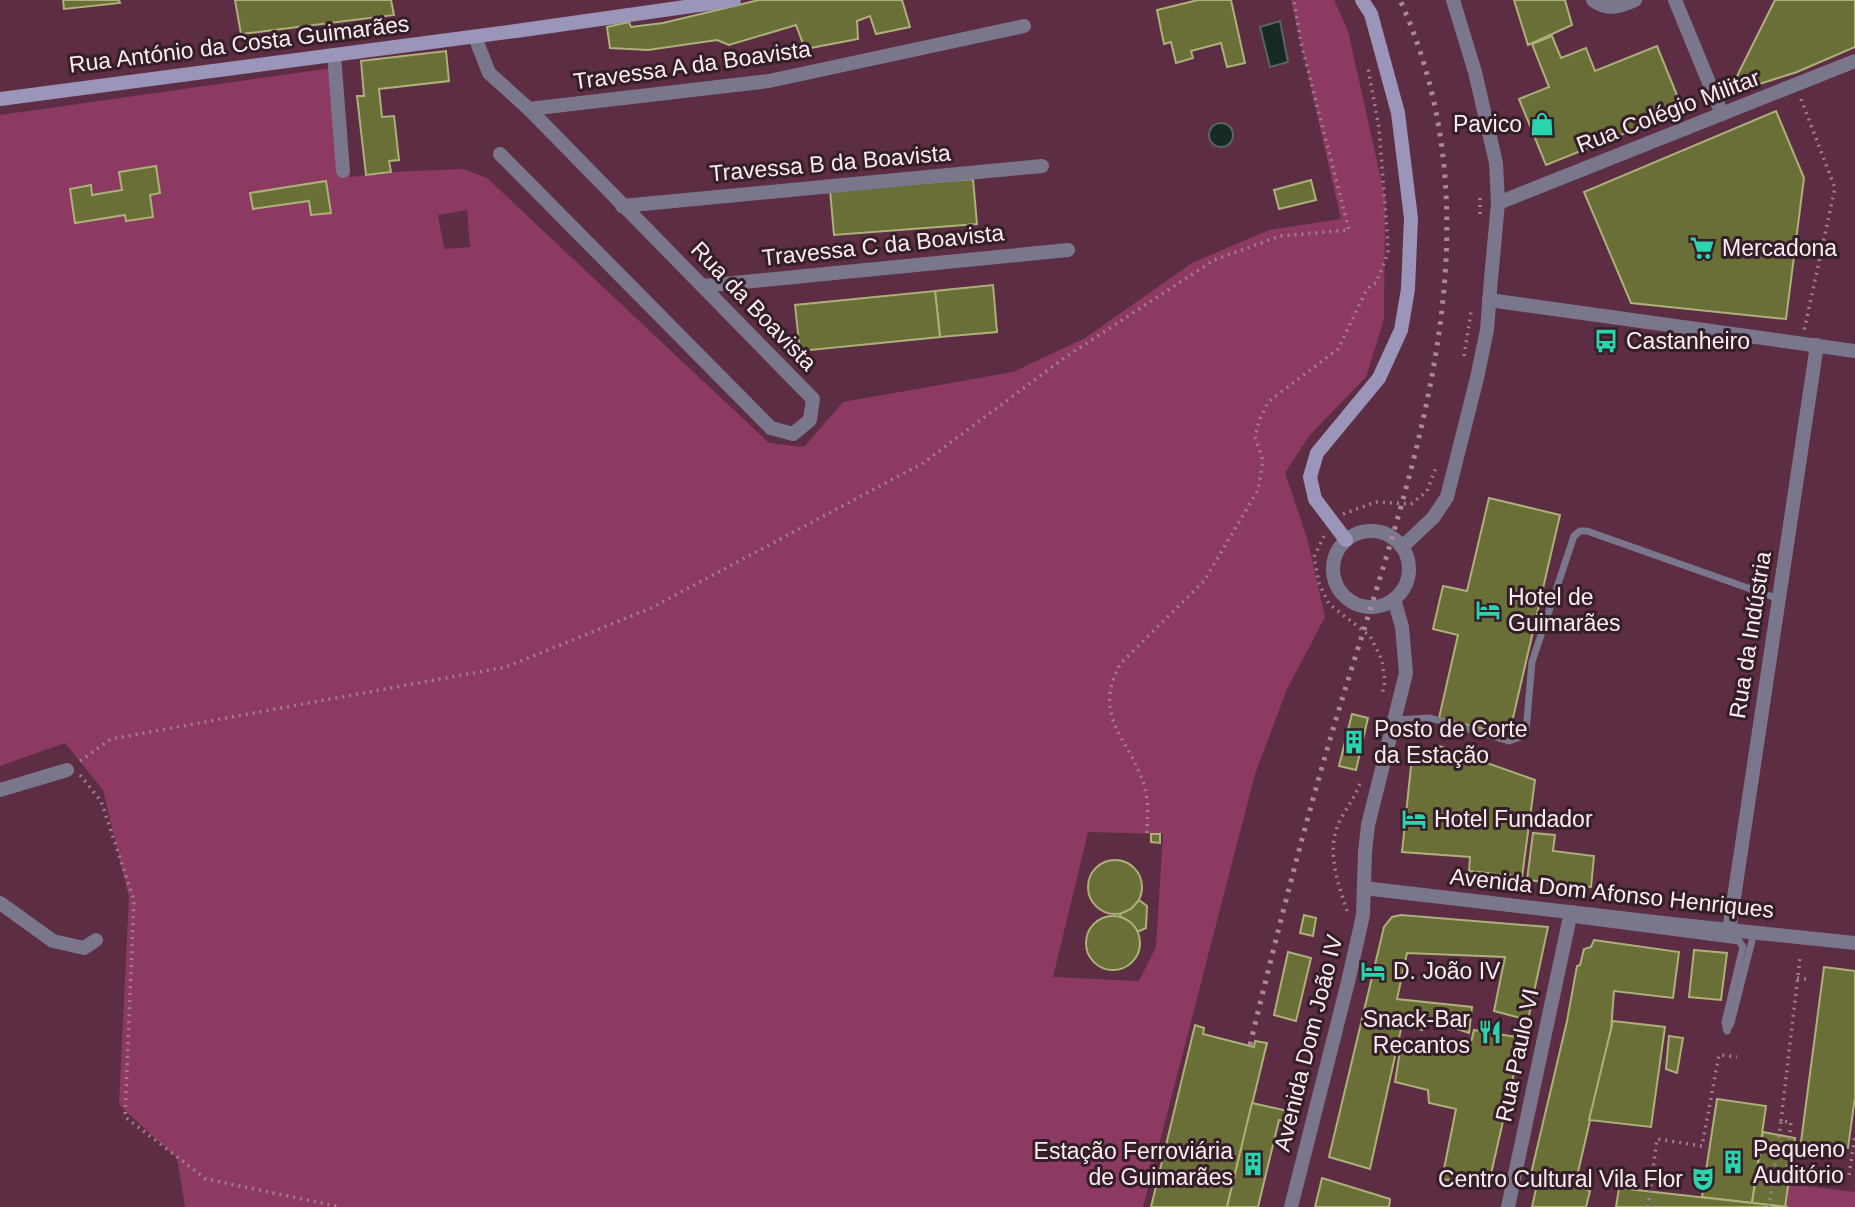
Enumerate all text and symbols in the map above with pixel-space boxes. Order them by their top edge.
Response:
street label: Rua António da Costa Guimarães [67,10,411,78]
street label: Travessa A da Boavista [572,35,813,95]
street label: Rua Colégio Militar [1573,64,1764,158]
shop icon: Pavico [1528,110,1556,138]
place label: Pavico [1453,111,1522,137]
street label: Travessa B da Boavista [708,139,952,186]
street label: Travessa C da Boavista [761,219,1006,271]
supermarket icon: Mercadona [1688,234,1716,262]
place label: Mercadona [1722,235,1837,261]
street label: Rua da Boavista [686,236,822,376]
bus stop icon: Castanheiro [1592,327,1620,355]
place label: Castanheiro [1626,328,1750,354]
street label: Rua da Indústria [1724,549,1776,720]
place label: Hotel de Guimarães [1508,584,1620,636]
hotel icon: Hotel de Guimarães [1474,596,1502,624]
place label: Posto de Corte da Estação [1374,716,1527,768]
building icon: Posto de Corte da Estação [1340,728,1368,756]
hotel icon: Hotel Fundador [1400,805,1428,833]
place label: Hotel Fundador [1434,806,1593,832]
street label: Avenida Dom Afonso Henriques [1449,863,1775,923]
street label: Avenida Dom João IV [1269,931,1348,1154]
hotel icon: D. João IV [1359,957,1387,985]
place label: D. João IV [1393,958,1501,984]
street label: Rua Paulo VI [1490,986,1544,1124]
place label: Snack-Bar Recantos [1363,1006,1470,1058]
restaurant icon: Snack-Bar Recantos [1476,1018,1504,1046]
place label: Pequeno Auditório [1753,1136,1845,1188]
place label: Estação Ferroviária de Guimarães [1034,1138,1233,1190]
building icon: Pequeno Auditório [1719,1148,1747,1176]
building icon: Estação Ferroviária de Guimarães [1239,1150,1267,1178]
theatre icon: Centro Cultural Vila Flor [1689,1165,1717,1193]
place label: Centro Cultural Vila Flor [1438,1166,1683,1192]

